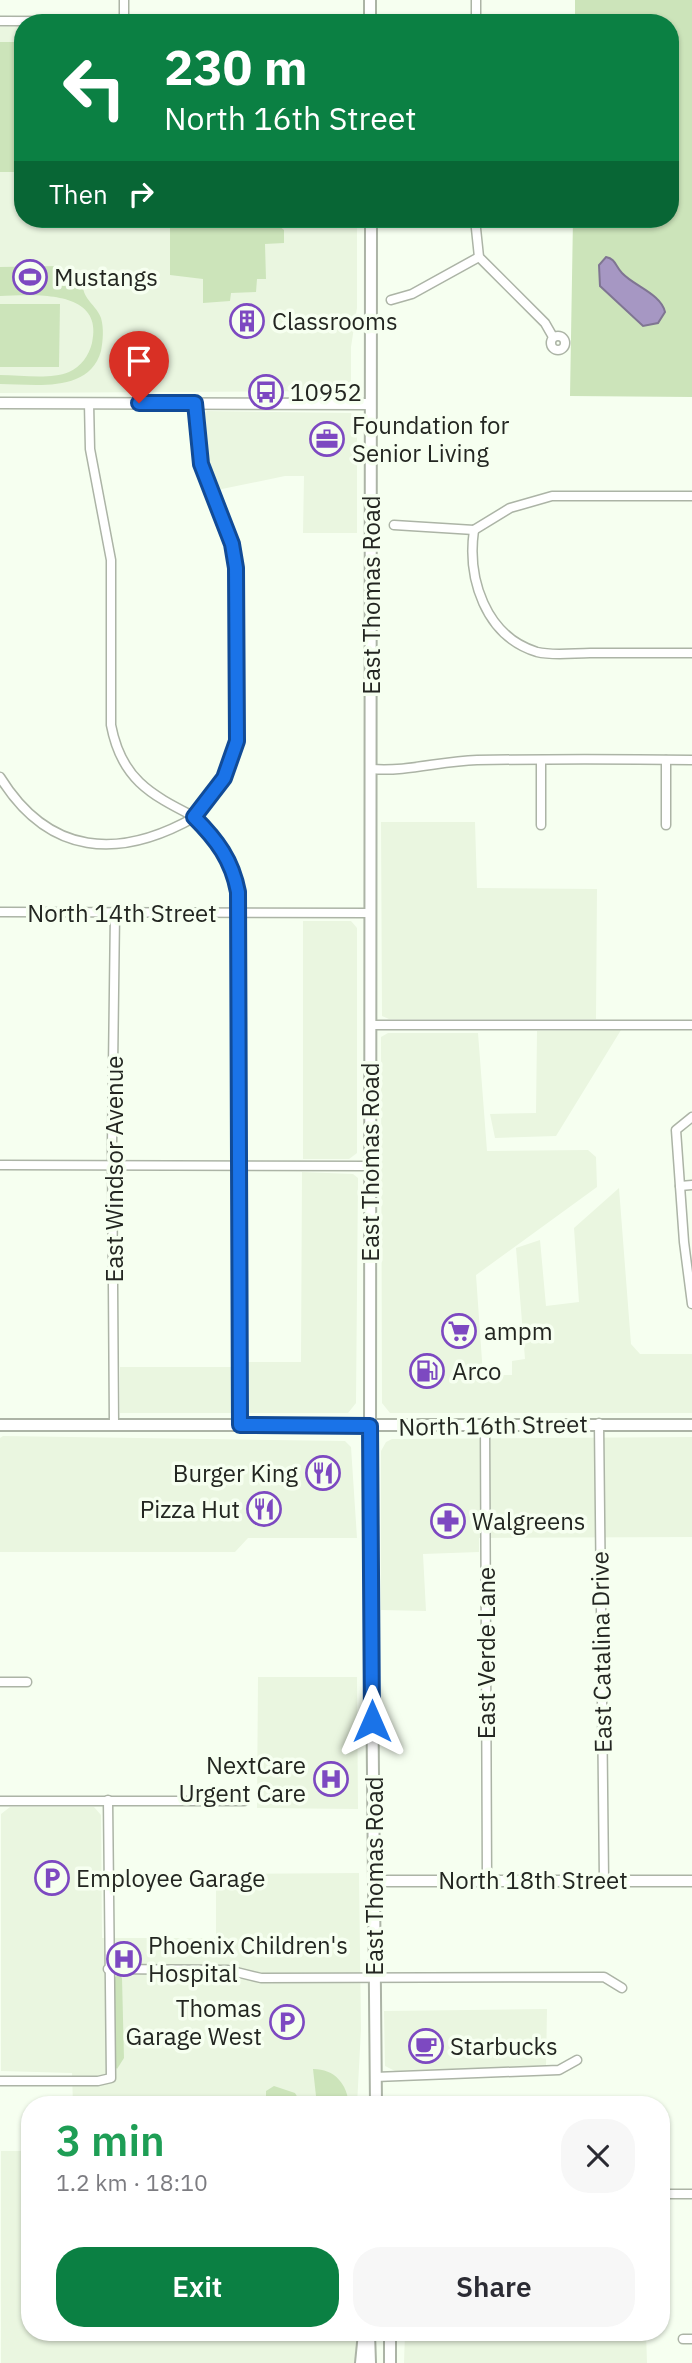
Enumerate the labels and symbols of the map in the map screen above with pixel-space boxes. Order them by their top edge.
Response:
sports icon: Mustangs [11,258,49,296]
place label: Mustangs [54,261,158,293]
building icon: Classrooms [228,302,266,340]
place label: Classrooms [272,305,398,337]
pin [109,331,169,403]
bus stop icon: 10952 [247,373,285,411]
place label: 10952 [290,376,362,408]
place label: Foundation for Senior Living [352,409,510,469]
office icon: Foundation for Senior Living [308,420,346,458]
street label: East Thomas Road [355,495,387,695]
street label: North 14th Street [27,897,217,929]
street label: East Windsor Avenue [98,1055,130,1283]
street label: East Thomas Road [354,1062,386,1262]
supermarket icon: ampm [440,1312,478,1350]
place label: ampm [484,1315,553,1347]
fuel station icon: Arco [408,1352,446,1390]
place label: Arco [452,1355,501,1387]
street label: North 16th Street [398,1407,588,1443]
restaurant icon: Burger King [304,1454,342,1492]
place label: Burger King [173,1457,298,1489]
restaurant icon: Pizza Hut [245,1490,283,1528]
place label: Pizza Hut [140,1493,240,1525]
pharmacy icon: Walgreens [429,1502,467,1540]
place label: Walgreens [472,1505,586,1537]
street label: East Catalina Drive [583,1551,619,1753]
street label: East Verde Lane [470,1567,502,1739]
position arrow [335,1684,409,1758]
place label: NextCare Urgent Care [178,1749,306,1809]
hospital icon: NextCare Urgent Care [312,1760,350,1798]
street label: East Thomas Road [358,1776,390,1976]
parking icon: Employee Garage [33,1859,71,1897]
place label: Employee Garage [76,1862,265,1894]
street label: North 18th Street [438,1864,628,1896]
place label: Phoenix Children's Hospital [148,1929,348,1989]
hospital icon: Phoenix Children's Hospital [105,1940,143,1978]
place label: Thomas Garage West [125,1992,262,2052]
parking icon: Thomas Garage West [268,2003,306,2041]
cafe icon: Starbucks [407,2027,445,2065]
place label: Starbucks [450,2030,558,2062]

